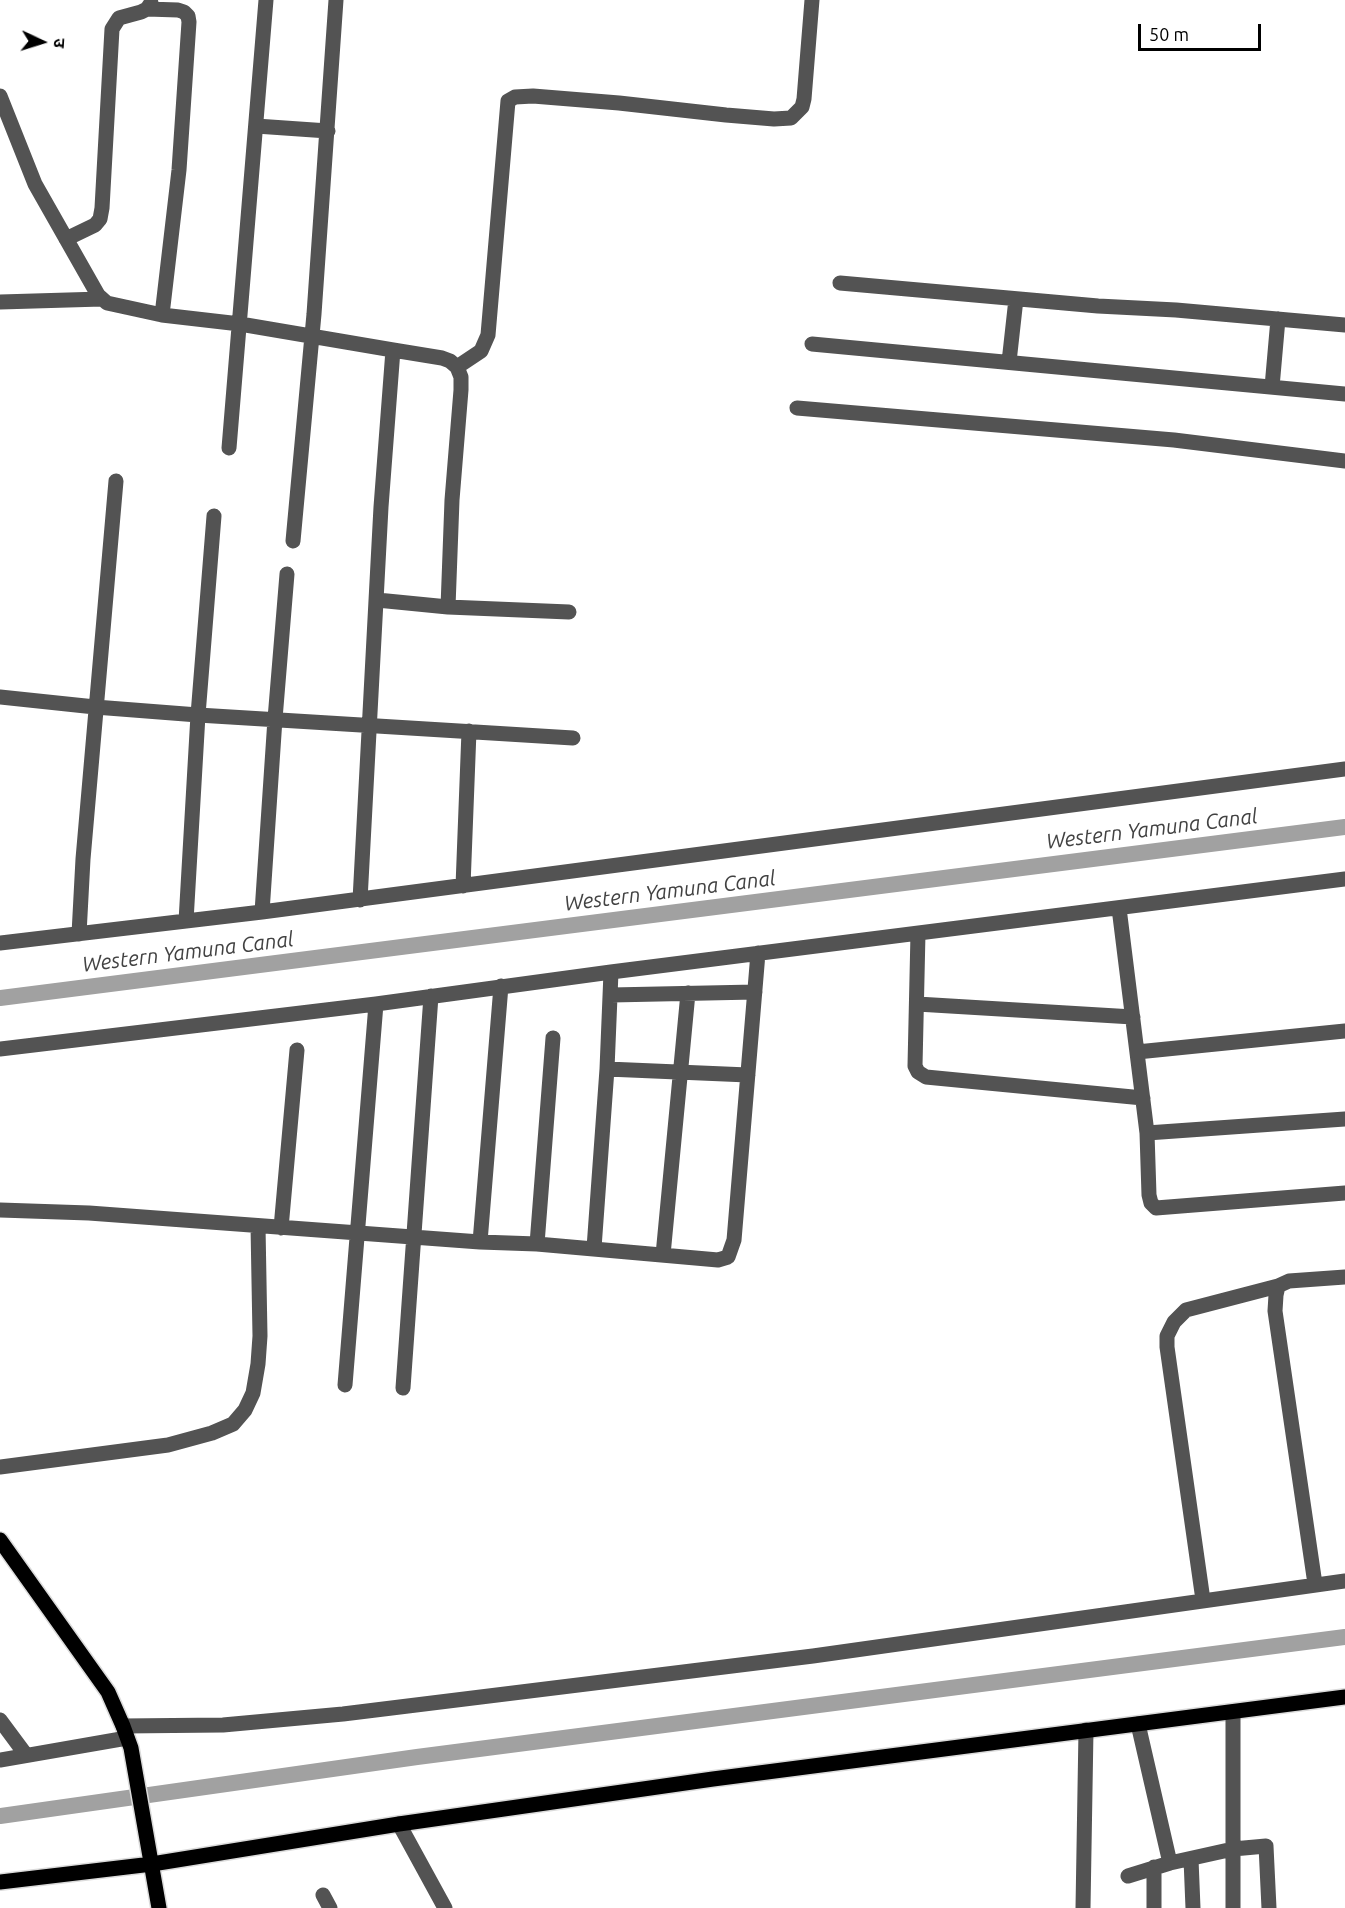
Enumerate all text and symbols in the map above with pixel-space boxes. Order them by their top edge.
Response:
north arrow [12,12,72,72]
scale bar [1141,12,1264,50]
text: 50 m [1149,24,1189,44]
text: उ [51,38,69,49]
water label: Western Yamuna Canal [1045,804,1259,854]
water label: Western Yamuna Canal [563,866,777,916]
water label: Western Yamuna Canal [81,927,295,977]

